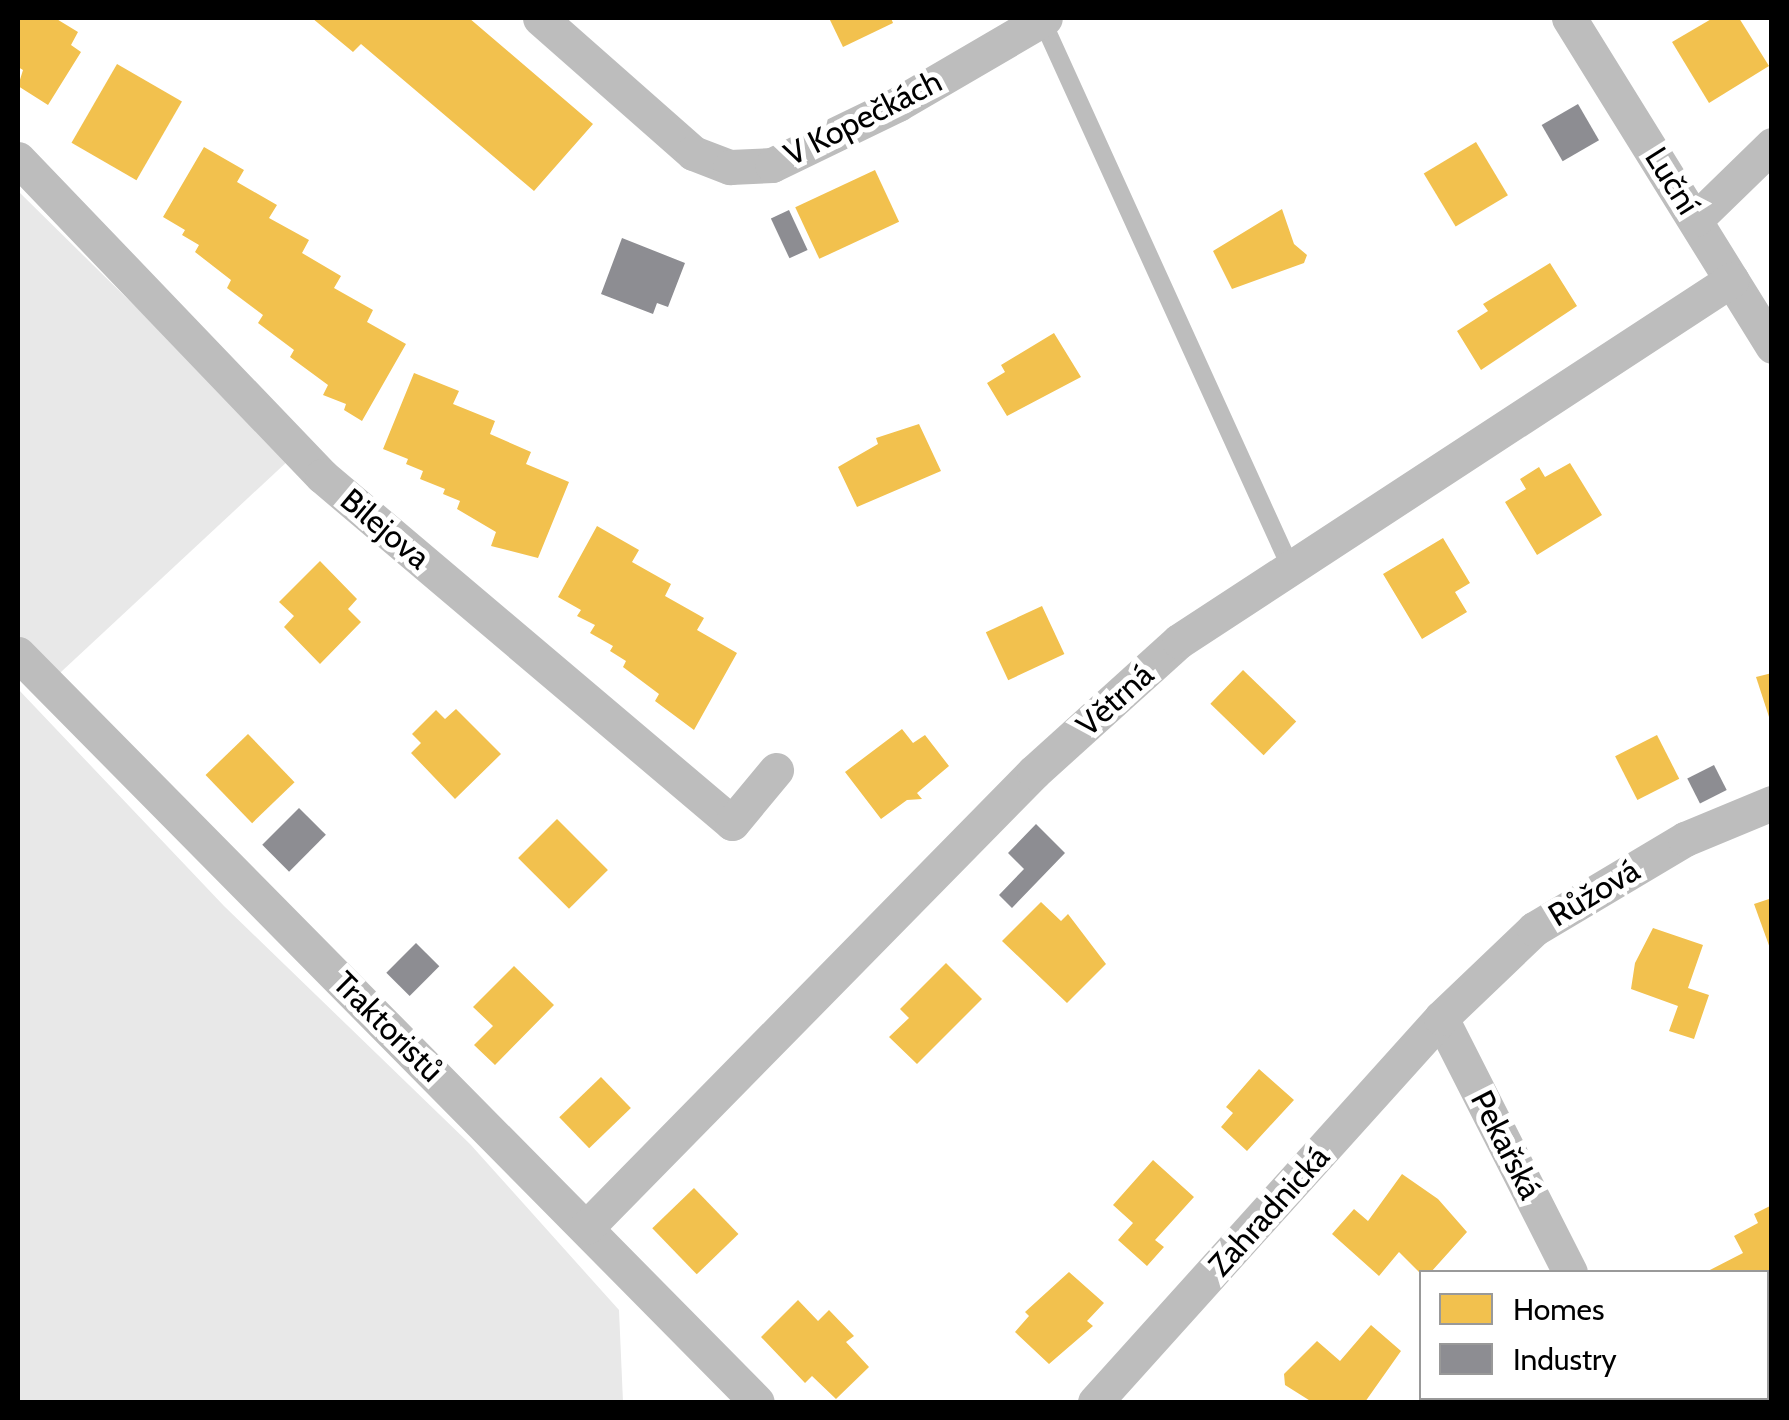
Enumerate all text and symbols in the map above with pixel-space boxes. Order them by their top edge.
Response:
street label: V Kopečkách [778,62,948,174]
street label: Luční [1637,140,1707,222]
street label: Bilejova [333,481,437,577]
street label: Větrná [1069,656,1161,744]
street label: Růžová [1542,851,1646,935]
street label: Traktoristů [325,964,451,1090]
street label: Pekařská [1462,1084,1550,1206]
street label: Zahradnická [1201,1138,1337,1284]
legend [1419,1270,1769,1400]
text: Homes [1513,1291,1604,1328]
text: Industry [1513,1341,1617,1378]

